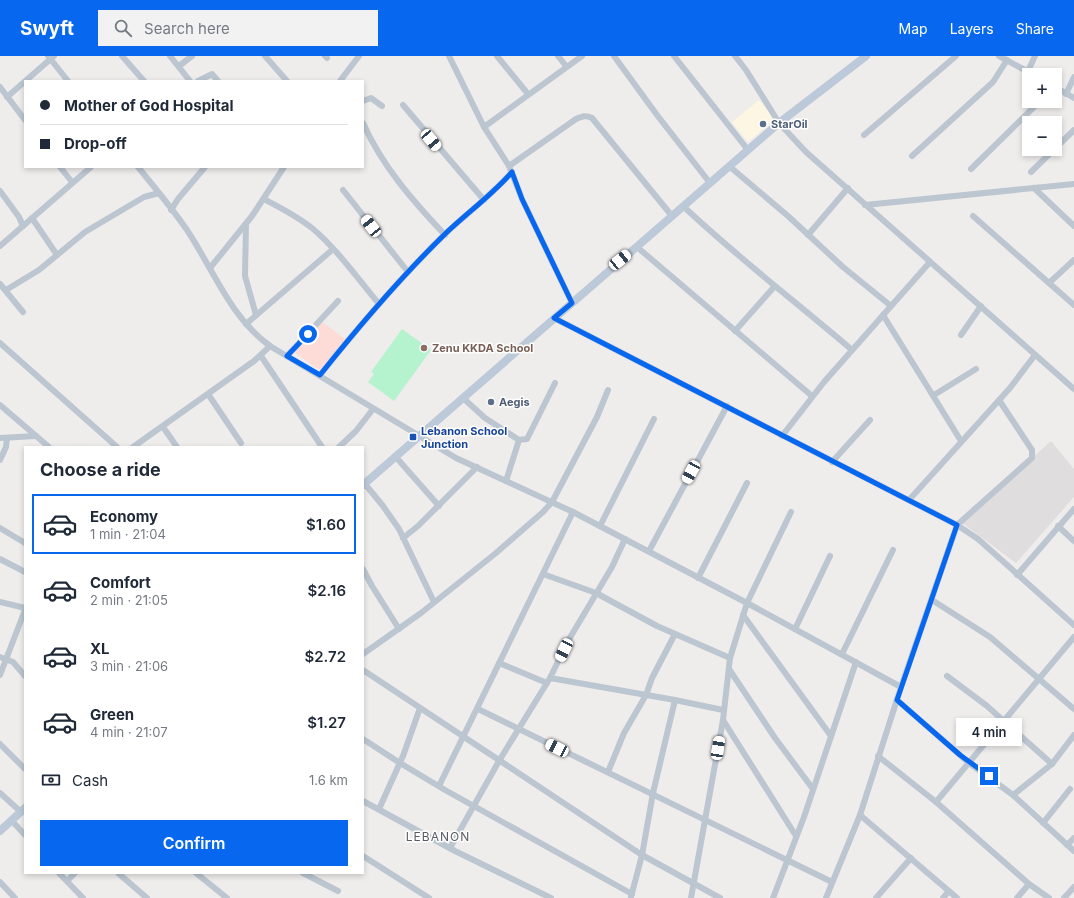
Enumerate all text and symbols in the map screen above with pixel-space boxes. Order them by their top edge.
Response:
search box [98,10,378,46]
text: Swyft [20,17,74,40]
icon: search [112,17,134,39]
text: Search here [144,19,230,38]
text: Map [899,20,928,37]
text: Layers [950,20,994,37]
text: Share [1016,20,1054,37]
map controls [1022,68,1062,156]
button: + [1022,68,1062,108]
text: Mother of God Hospital [64,96,234,115]
button: − [1022,116,1062,156]
place label: StarOil [771,117,808,131]
marker: StarOil [758,119,768,129]
car [419,127,443,153]
text: Drop-off [64,134,127,153]
car [359,213,383,239]
car [607,248,633,272]
route start [299,325,317,343]
place label: Zenu KKDA School [432,341,533,355]
marker: Zenu KKDA School [419,343,429,353]
place label: Aegis [499,395,530,409]
marker: Aegis [486,397,496,407]
place label: Lebanon School Junction [421,424,507,451]
marker: Lebanon School Junction [408,432,418,442]
text: Choose a ride [40,459,161,480]
car [680,459,702,485]
icon: car [42,506,78,542]
text: Economy [90,507,158,526]
text: $1.60 [306,515,346,534]
text: 1 min · 21:04 [90,526,166,542]
icon: car [42,572,78,608]
text: Comfort [90,573,151,592]
text: $2.16 [308,581,346,600]
text: 2 min · 21:05 [90,592,168,608]
car [553,637,575,663]
icon: car [42,638,78,674]
text: XL [90,639,110,658]
text: $2.72 [304,647,346,666]
text: 3 min · 21:06 [90,658,168,674]
icon: car [42,704,78,740]
text: Green [90,705,134,724]
text: $1.27 [307,713,346,732]
callout: 4 min [956,718,1022,746]
text: 4 min · 21:07 [90,724,168,740]
text: 4 min [972,724,1007,740]
car [710,735,726,761]
car [544,737,570,759]
route end [980,767,998,785]
icon: cash [40,769,62,791]
text: Cash [72,771,108,790]
text: 1.6 km [309,772,348,788]
button: Confirm [40,820,348,866]
district label: LEBANON [406,829,470,844]

